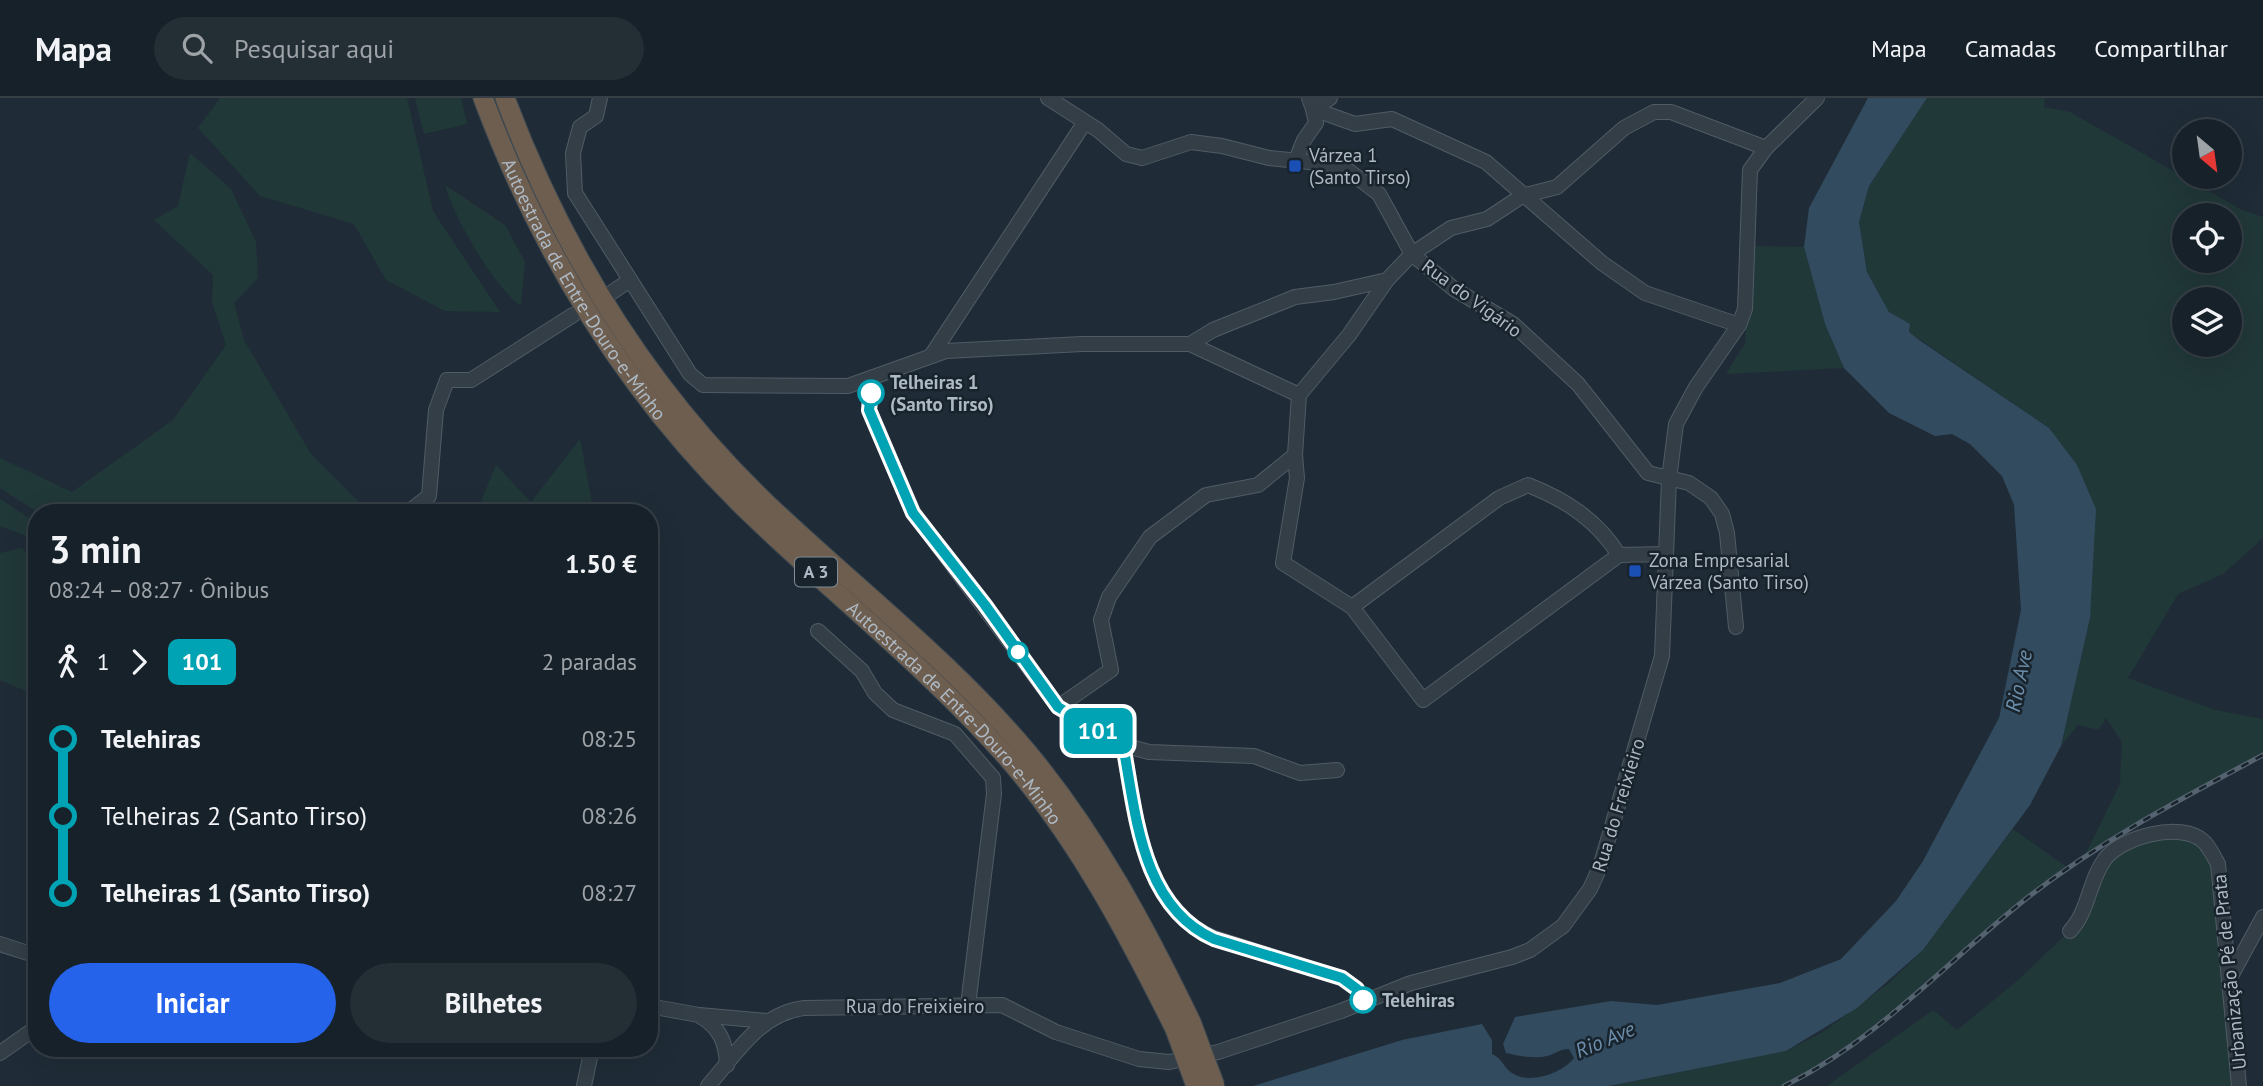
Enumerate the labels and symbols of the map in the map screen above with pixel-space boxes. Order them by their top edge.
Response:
north arrow [2172,119,2242,189]
place label: Várzea 1 (Santo Tirso) [1308,143,1411,189]
street label: Autoestrada de Entre-Douro-e-Minho [497,155,672,425]
marker: Várzea 1 (Santo Tirso) [1287,158,1303,174]
street label: Rua do Vigário [1417,254,1527,342]
place label: Telheiras 1 (Santo Tirso) [890,370,994,416]
marker: Telheiras 1 (Santo Tirso) [858,380,884,406]
place label: Zona Empresarial Várzea (Santo Tirso) [1648,548,1809,594]
road number: A 3 [795,558,837,586]
marker: Zona Empresarial Várzea (Santo Tirso) [1627,563,1643,579]
street label: Autoestrada de Entre-Douro-e-Minho [842,596,1067,829]
unlabelled marker [1008,642,1028,662]
water label: Rio Ave [1999,647,2038,714]
line badge: 101 [1058,708,1138,754]
street label: Rua do Freixieiro [1586,735,1650,875]
street label: Urbanização Pé de Prata [2207,873,2251,1071]
marker: Telehiras [1350,987,1376,1013]
place label: Telehiras [1382,988,1455,1012]
street label: Rua do Freixieiro [846,994,984,1018]
water label: Rio Ave [1571,1015,1639,1064]

